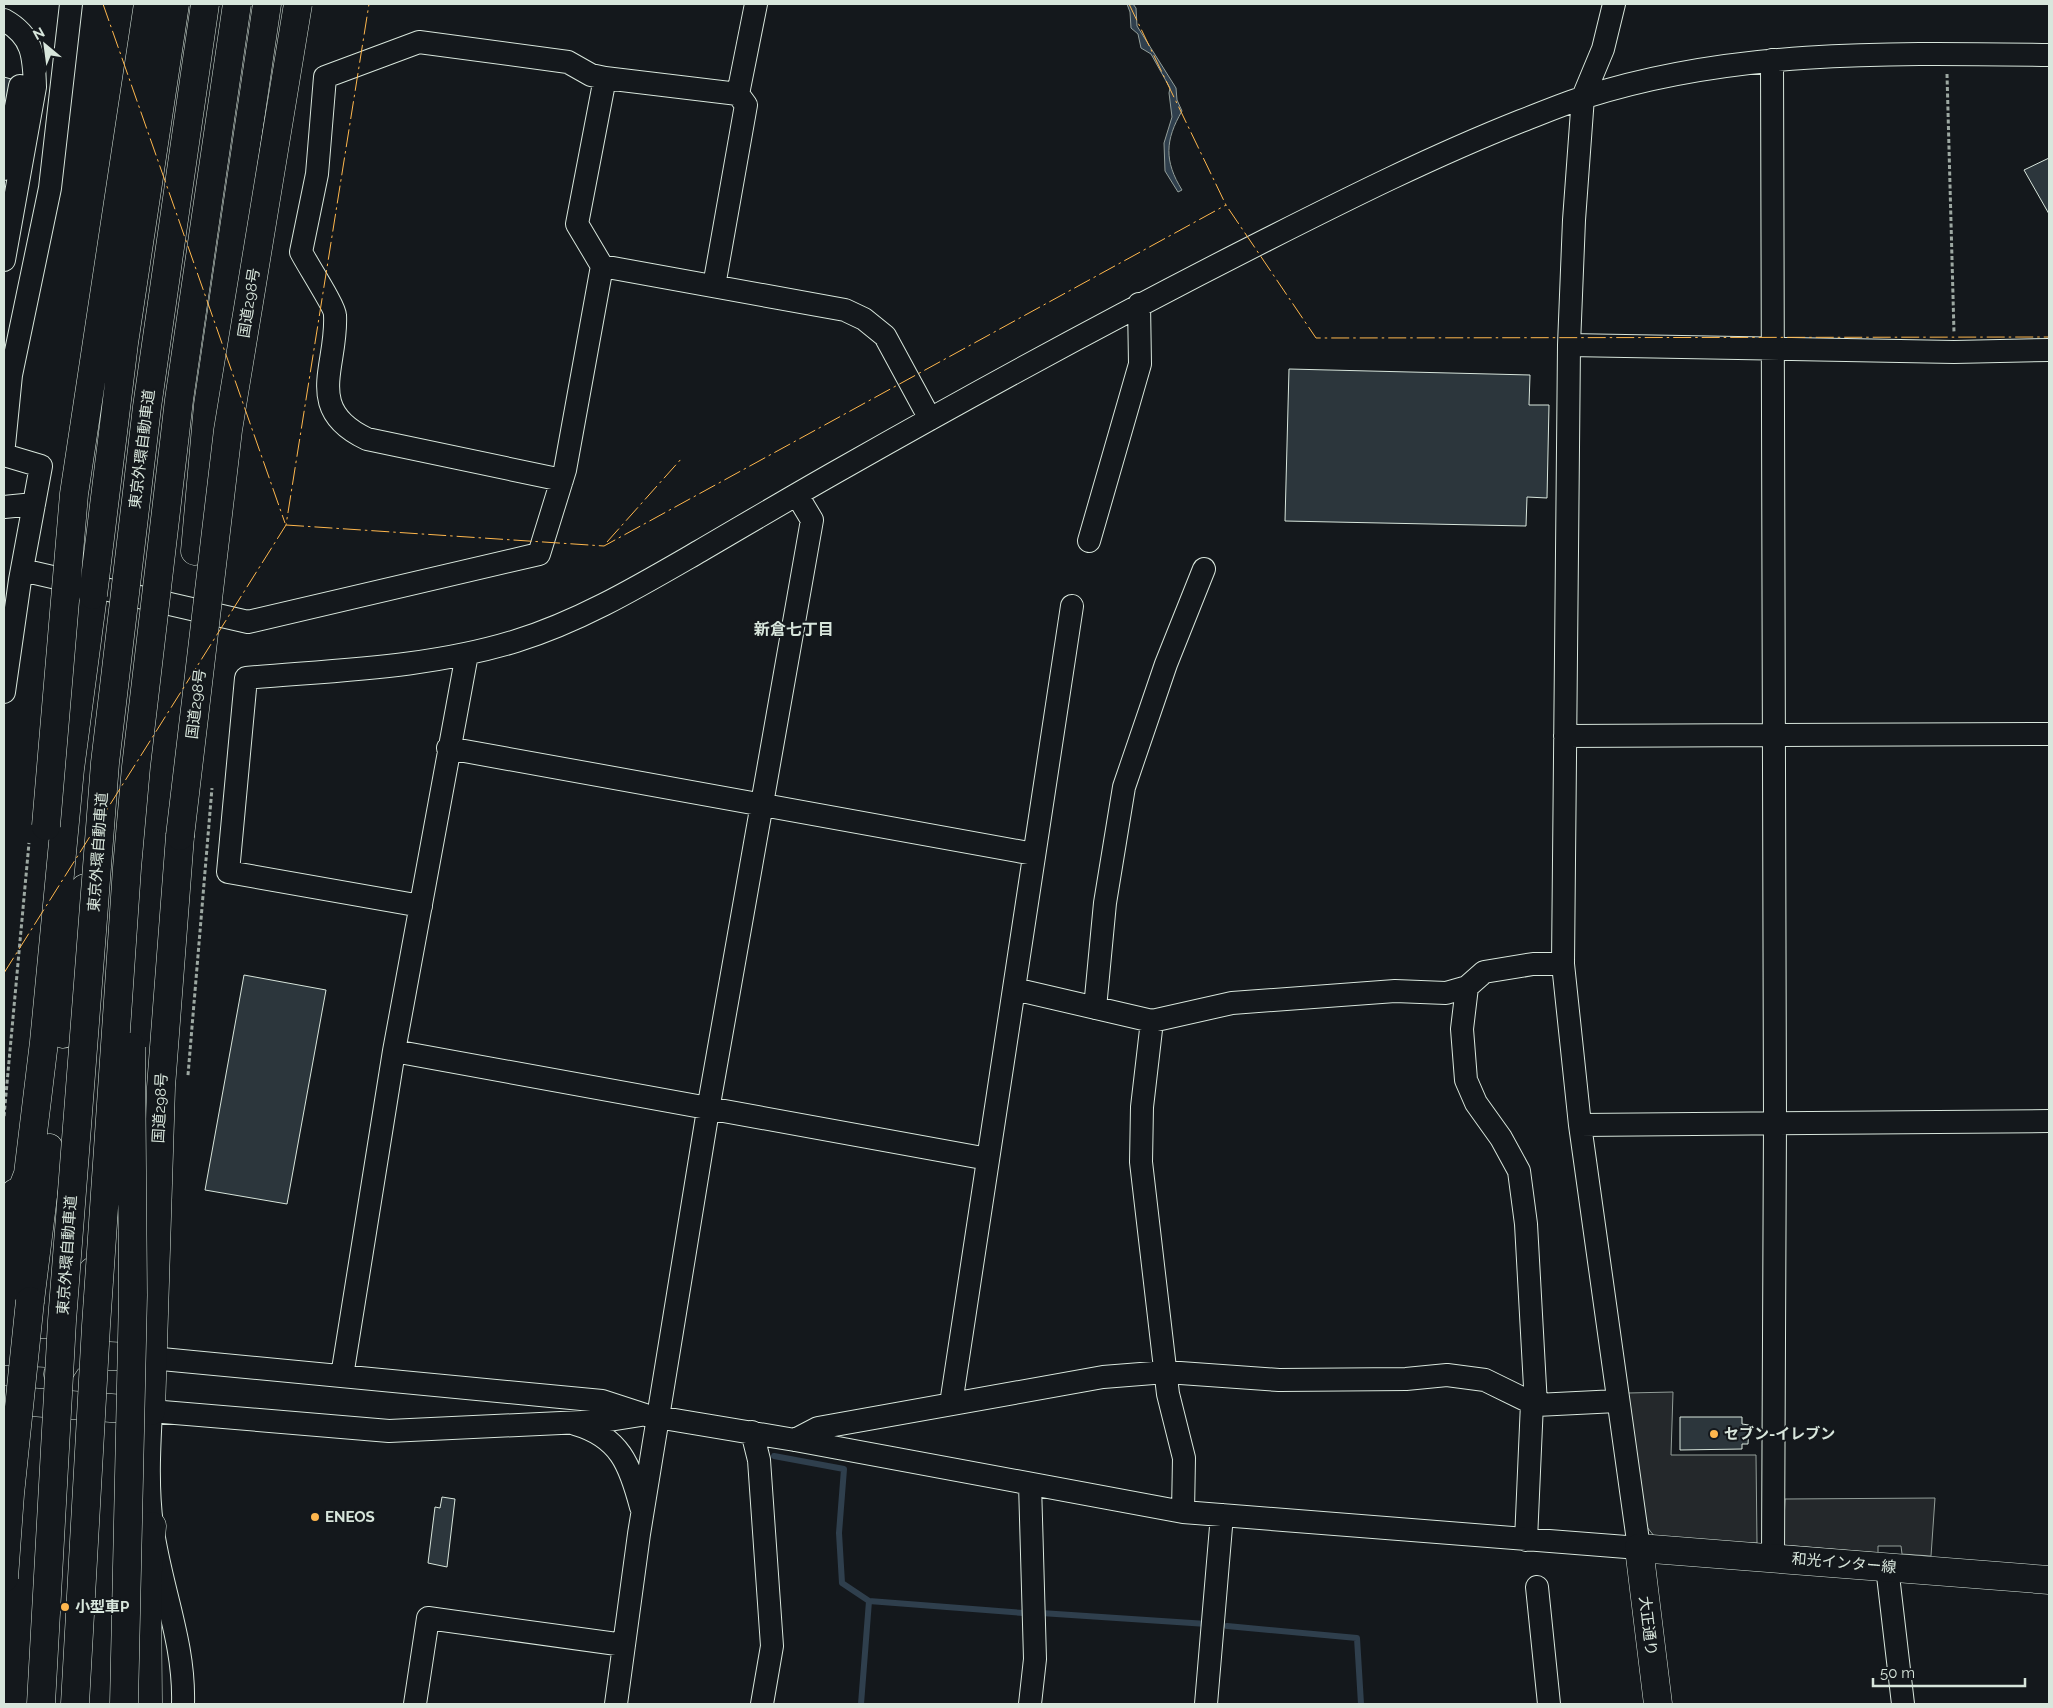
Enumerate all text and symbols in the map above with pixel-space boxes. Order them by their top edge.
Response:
north arrow [20,20,70,70]
text: N [30,24,47,43]
street label: 国道298号 [235,267,263,339]
street label: 東京外環自動車道 [126,388,158,510]
district label: 新倉七丁目 [754,620,834,639]
street label: 国道298号 [183,668,209,740]
street label: 東京外環自動車道 [85,792,111,912]
street label: 国道298号 [149,1072,171,1144]
street label: 東京外環自動車道 [54,1195,80,1315]
place label: セブン-イレブン [1724,1425,1835,1443]
marker: セブン-イレブン [1708,1428,1720,1440]
place label: ENEOS [325,1508,375,1526]
marker: ENEOS [309,1511,321,1523]
street label: 和光インター線 [1791,1549,1897,1577]
street label: 大正通り [1635,1595,1661,1657]
place label: 小型車P [75,1598,130,1616]
marker: 小型車P [59,1601,71,1613]
scale bar [1873,1656,2026,1688]
text: 50 m [1880,1664,1915,1682]

